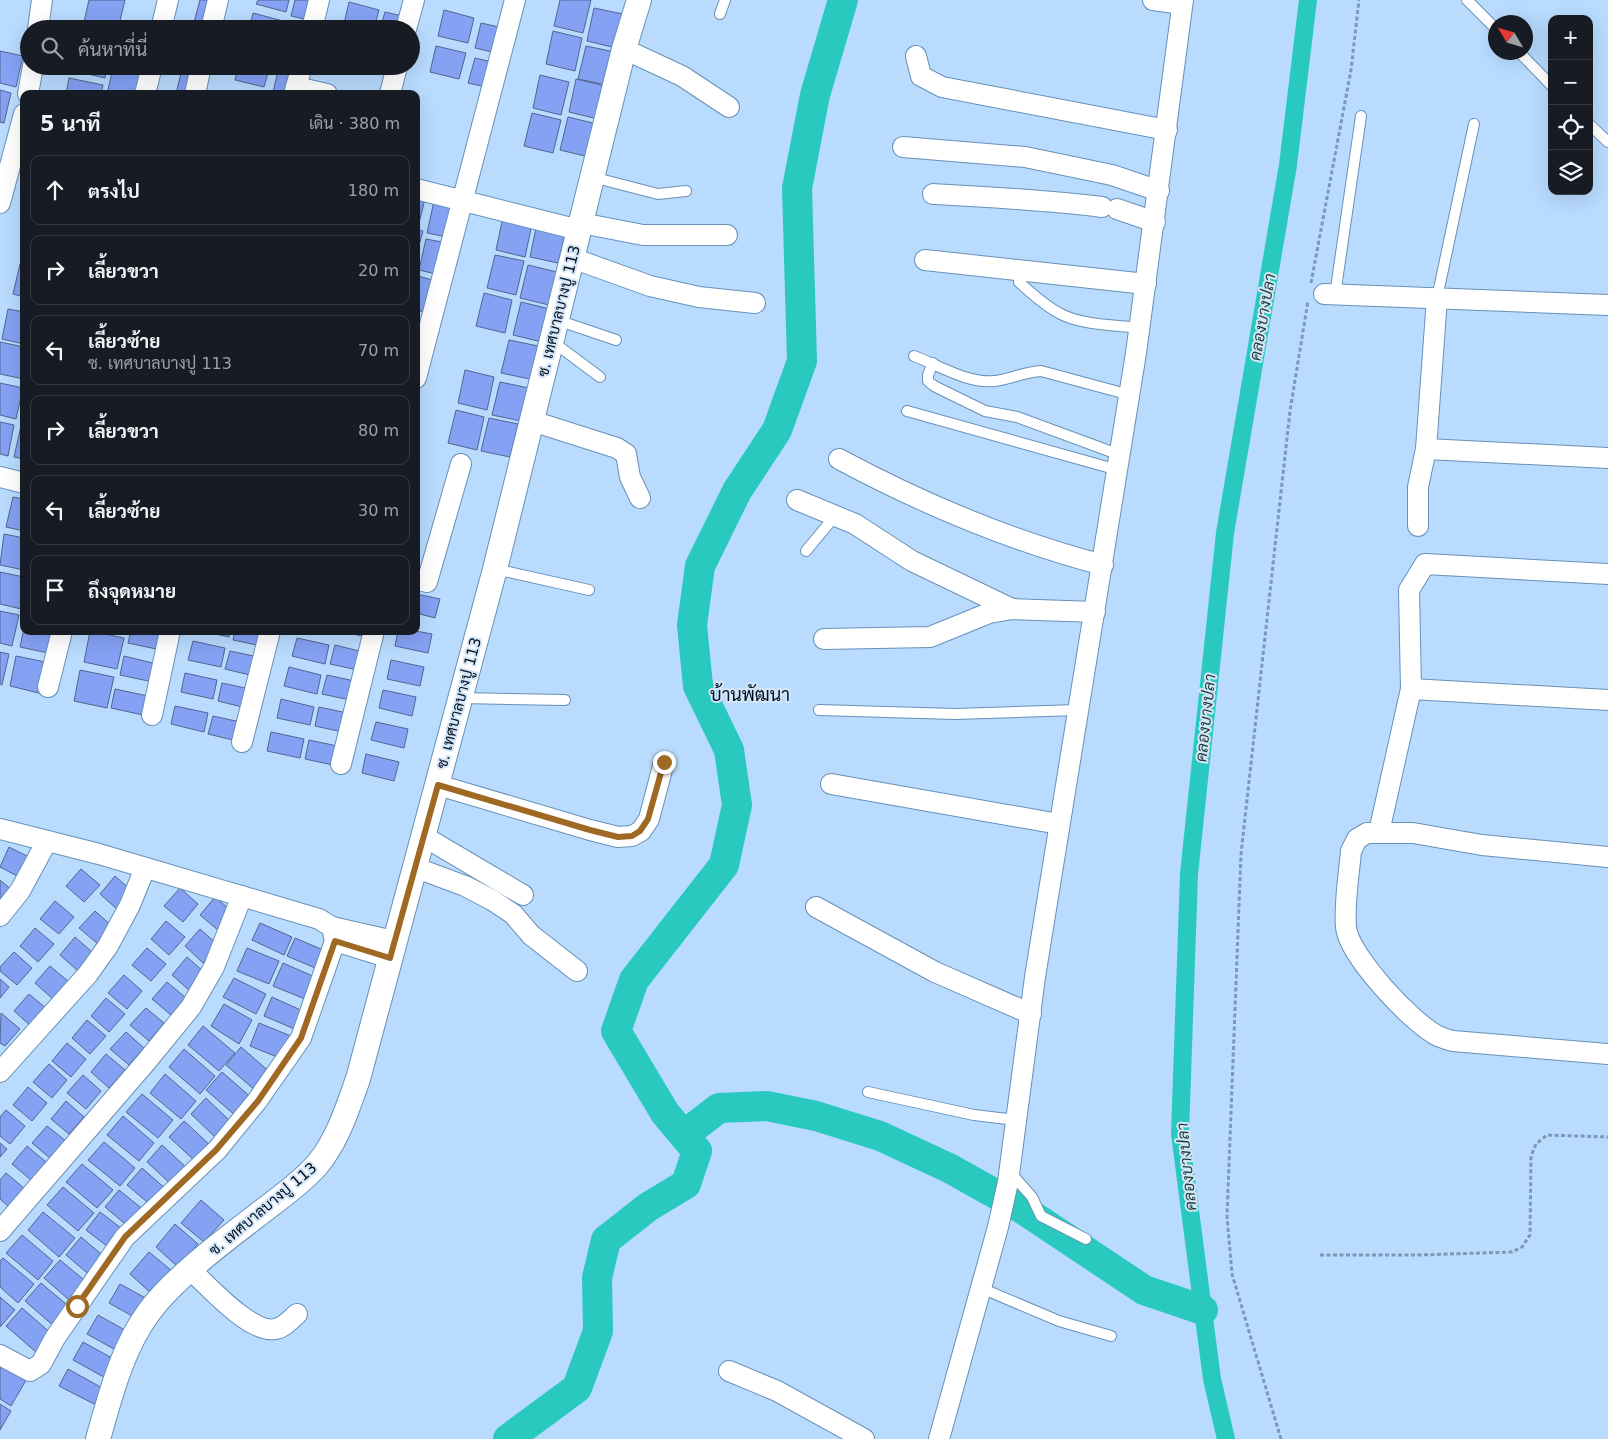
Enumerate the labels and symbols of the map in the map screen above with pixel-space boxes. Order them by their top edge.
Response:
north arrow [1488,15,1533,60]
street label: ซ. เทศบาลบางปู 113 [534,243,585,379]
water label: คลองบางปลา [1245,272,1280,362]
street label: ซ. เทศบาลบางปู 113 [433,635,486,771]
water label: คลองบางปลา [1191,673,1220,763]
district label: บ้านพัฒนา [710,683,790,705]
route end [653,751,676,774]
water label: คลองบางปลา [1172,1122,1201,1212]
street label: ซ. เทศบาลบางปู 113 [206,1159,321,1260]
route start [66,1295,89,1318]

